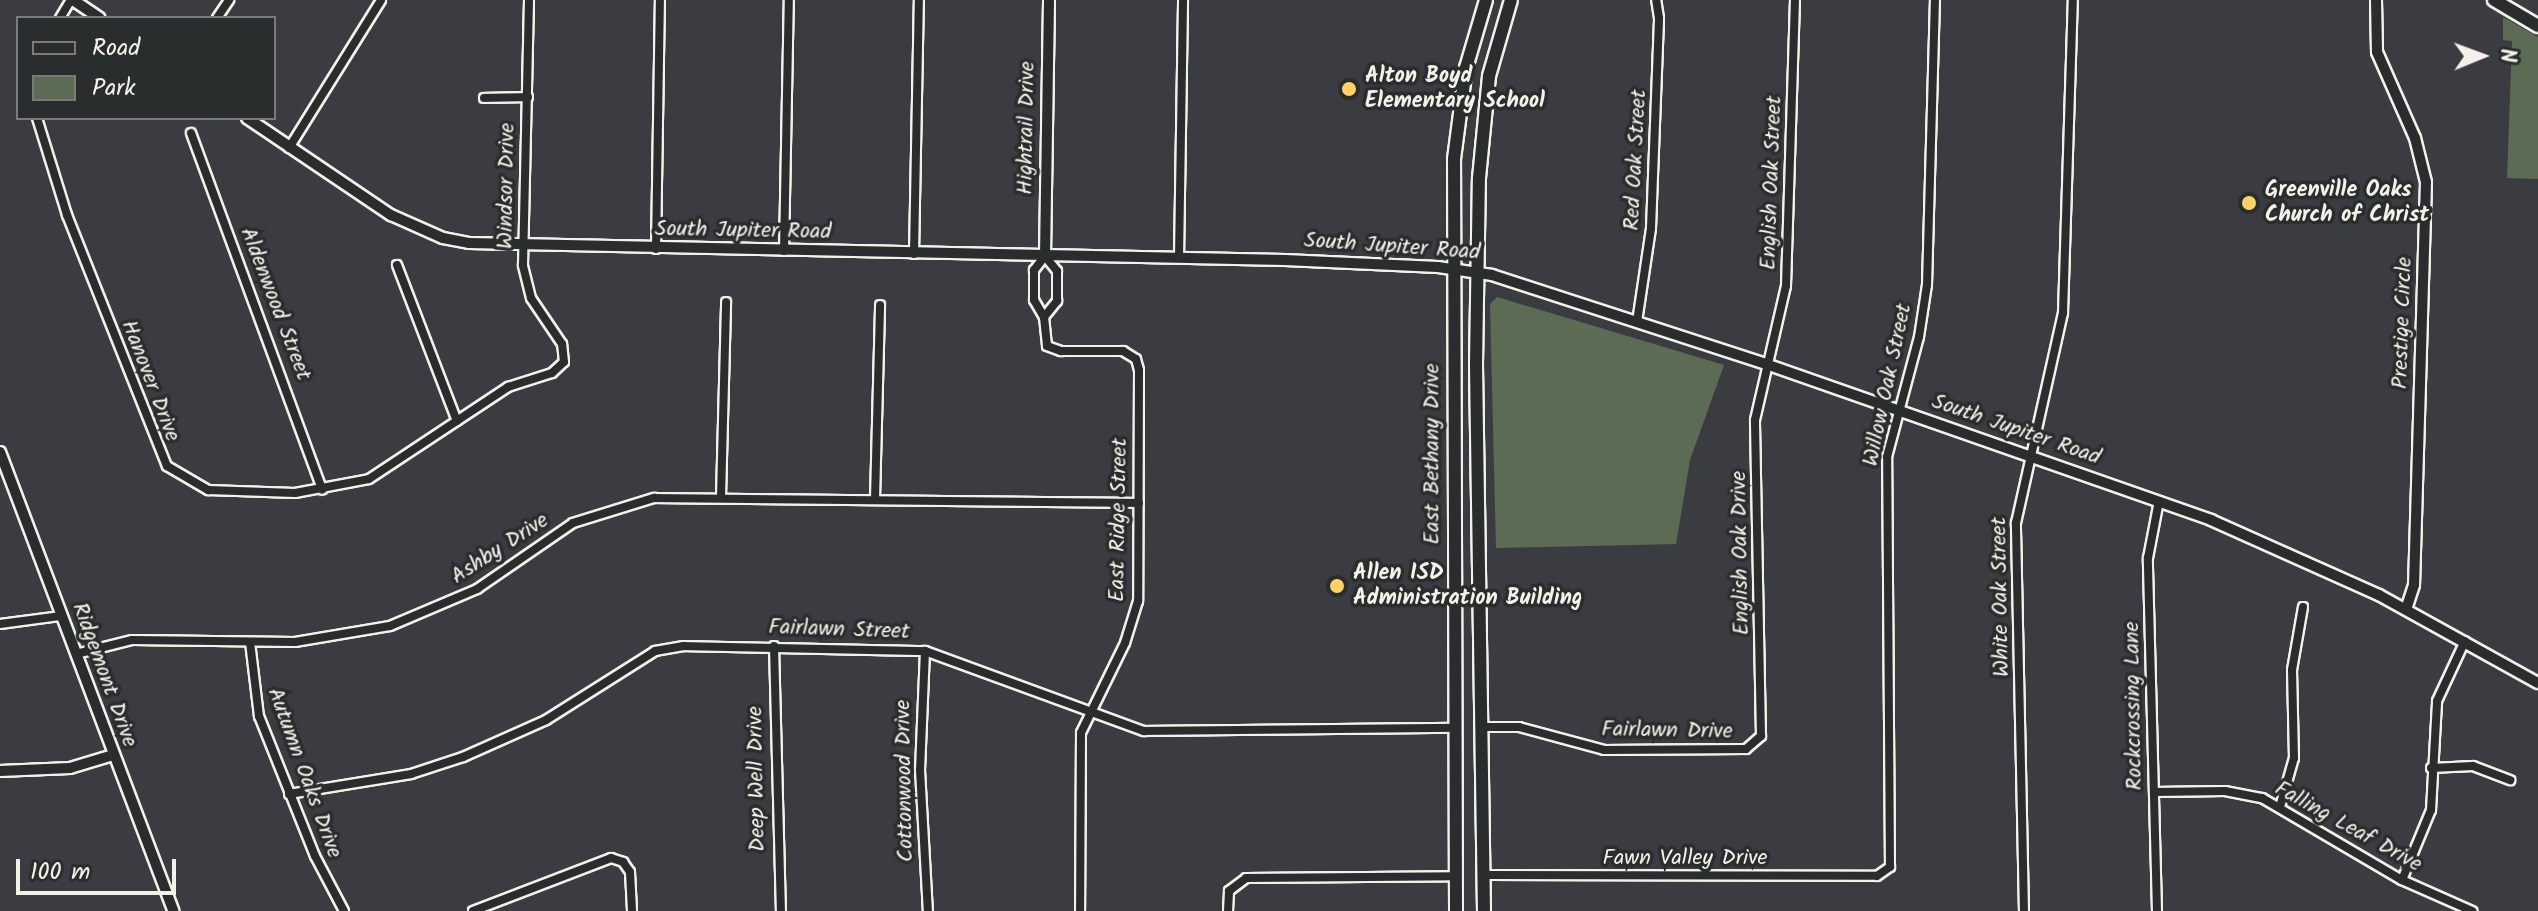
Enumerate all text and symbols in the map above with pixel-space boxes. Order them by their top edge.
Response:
legend [16,16,276,120]
north arrow [2442,16,2522,96]
text: Road [92,29,140,68]
text: N [2489,48,2524,63]
street label: Hightrail Drive [1013,61,1041,195]
place label: Alton Boyd Elementary School [1365,63,1545,114]
text: Park [92,69,136,108]
marker: Alton Boyd Elementary School [1340,80,1358,98]
street label: Red Oak Street [1619,89,1653,231]
street label: English Oak Street [1756,95,1788,271]
street label: Windsor Drive [493,123,521,249]
place label: Greenville Oaks Church of Christ [2265,177,2429,228]
marker: Greenville Oaks Church of Christ [2240,194,2258,212]
street label: South Jupiter Road [654,216,832,246]
street label: Aldenwood Street [234,224,316,384]
street label: South Jupiter Road [1303,228,1481,266]
street label: Prestige Circle [2388,256,2418,390]
street label: Willow Oak Street [1858,301,1918,469]
street label: Hanover Drive [115,317,185,445]
street label: East Bethany Drive [1420,363,1446,545]
street label: South Jupiter Road [1928,389,2104,471]
street label: East Ridge Street [1104,438,1134,602]
street label: English Oak Drive [1726,471,1756,635]
street label: Ashby Drive [446,508,554,590]
street label: White Oak Street [1986,517,2016,677]
place label: Allen ISD Administration Building [1353,560,1582,612]
marker: Allen ISD Administration Building [1328,577,1346,595]
street label: Ridgemont Drive [66,599,142,751]
street label: Fairlawn Street [768,614,910,646]
street label: Rockcrossing Lane [2119,621,2149,791]
street label: Autumn Oaks Drive [261,684,347,862]
street label: Cottonwood Drive [890,700,920,862]
street label: Deep Well Drive [743,706,771,852]
street label: Fairlawn Drive [1601,717,1733,745]
street label: Falling Leaf Drive [2270,776,2426,878]
scale bar [20,843,180,893]
street label: Fawn Valley Drive [1603,846,1767,872]
text: 100 m [30,853,90,892]

